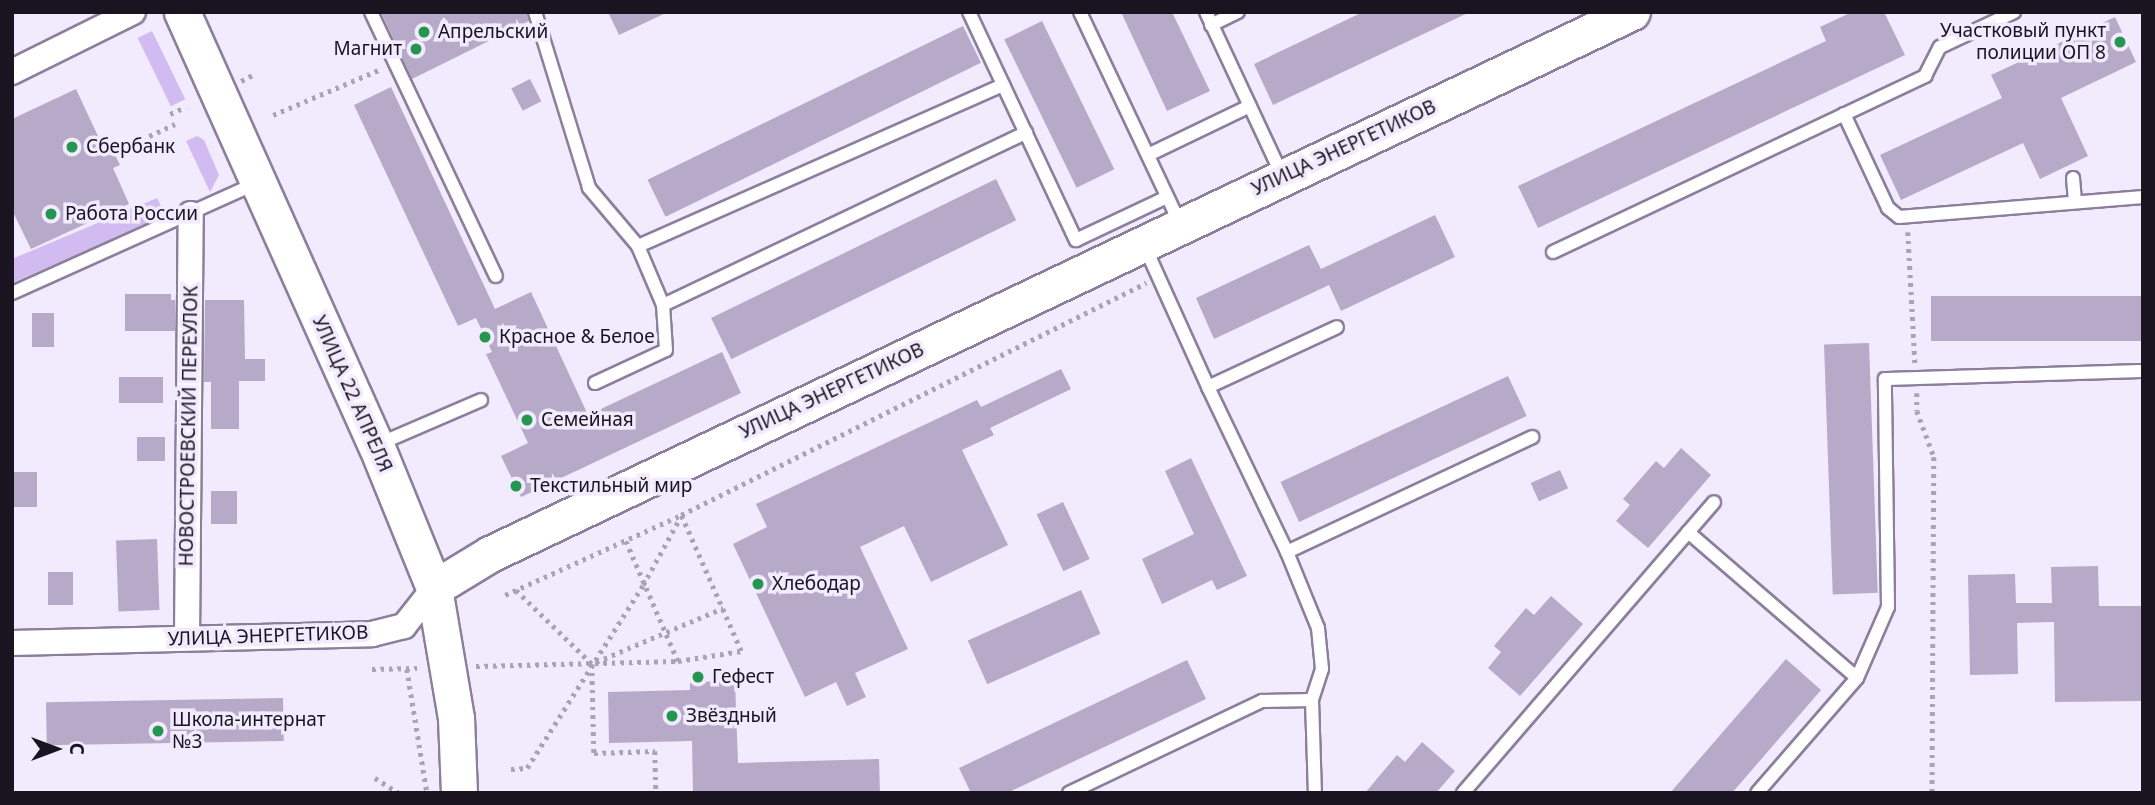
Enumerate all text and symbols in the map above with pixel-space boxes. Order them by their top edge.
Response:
place label: Участковый пункт полиции ОП 8 [1940,20,2106,64]
place label: Апрельский [438,21,548,43]
marker: Апрельский [416,24,432,40]
marker: Участковый пункт полиции ОП 8 [2112,34,2128,50]
place label: Магнит [334,38,402,60]
marker: Магнит [408,41,424,57]
street label: УЛИЦА ЭНЕРГЕТИКОВ [1248,95,1440,201]
place label: Сбербанк [86,136,175,158]
marker: Сбербанк [64,139,80,155]
place label: Работа России [65,203,198,225]
marker: Работа России [43,206,59,222]
street label: НОВОСТРОЕВСКИЙ ПЕРЕУЛОК [175,285,203,567]
street label: УЛИЦА 22 АПРЕЛЯ [307,312,397,476]
place label: Красное & Белое [499,326,655,348]
marker: Красное & Белое [477,329,493,345]
street label: УЛИЦА ЭНЕРГЕТИКОВ [736,338,928,444]
place label: Семейная [541,409,634,431]
marker: Семейная [519,412,535,428]
place label: Текстильный мир [530,475,692,497]
marker: Текстильный мир [508,478,524,494]
place label: Хлебодар [772,573,861,595]
marker: Хлебодар [750,576,766,592]
street label: УЛИЦА ЭНЕРГЕТИКОВ [167,621,369,651]
place label: Гефест [712,666,774,688]
marker: Гефест [690,669,706,685]
place label: Звёздный [686,705,777,727]
marker: Звёздный [664,708,680,724]
place label: Школа-интернат №3 [172,709,326,753]
north arrow [21,714,91,784]
marker: Школа-интернат №3 [150,723,166,739]
text: С [64,743,90,755]

